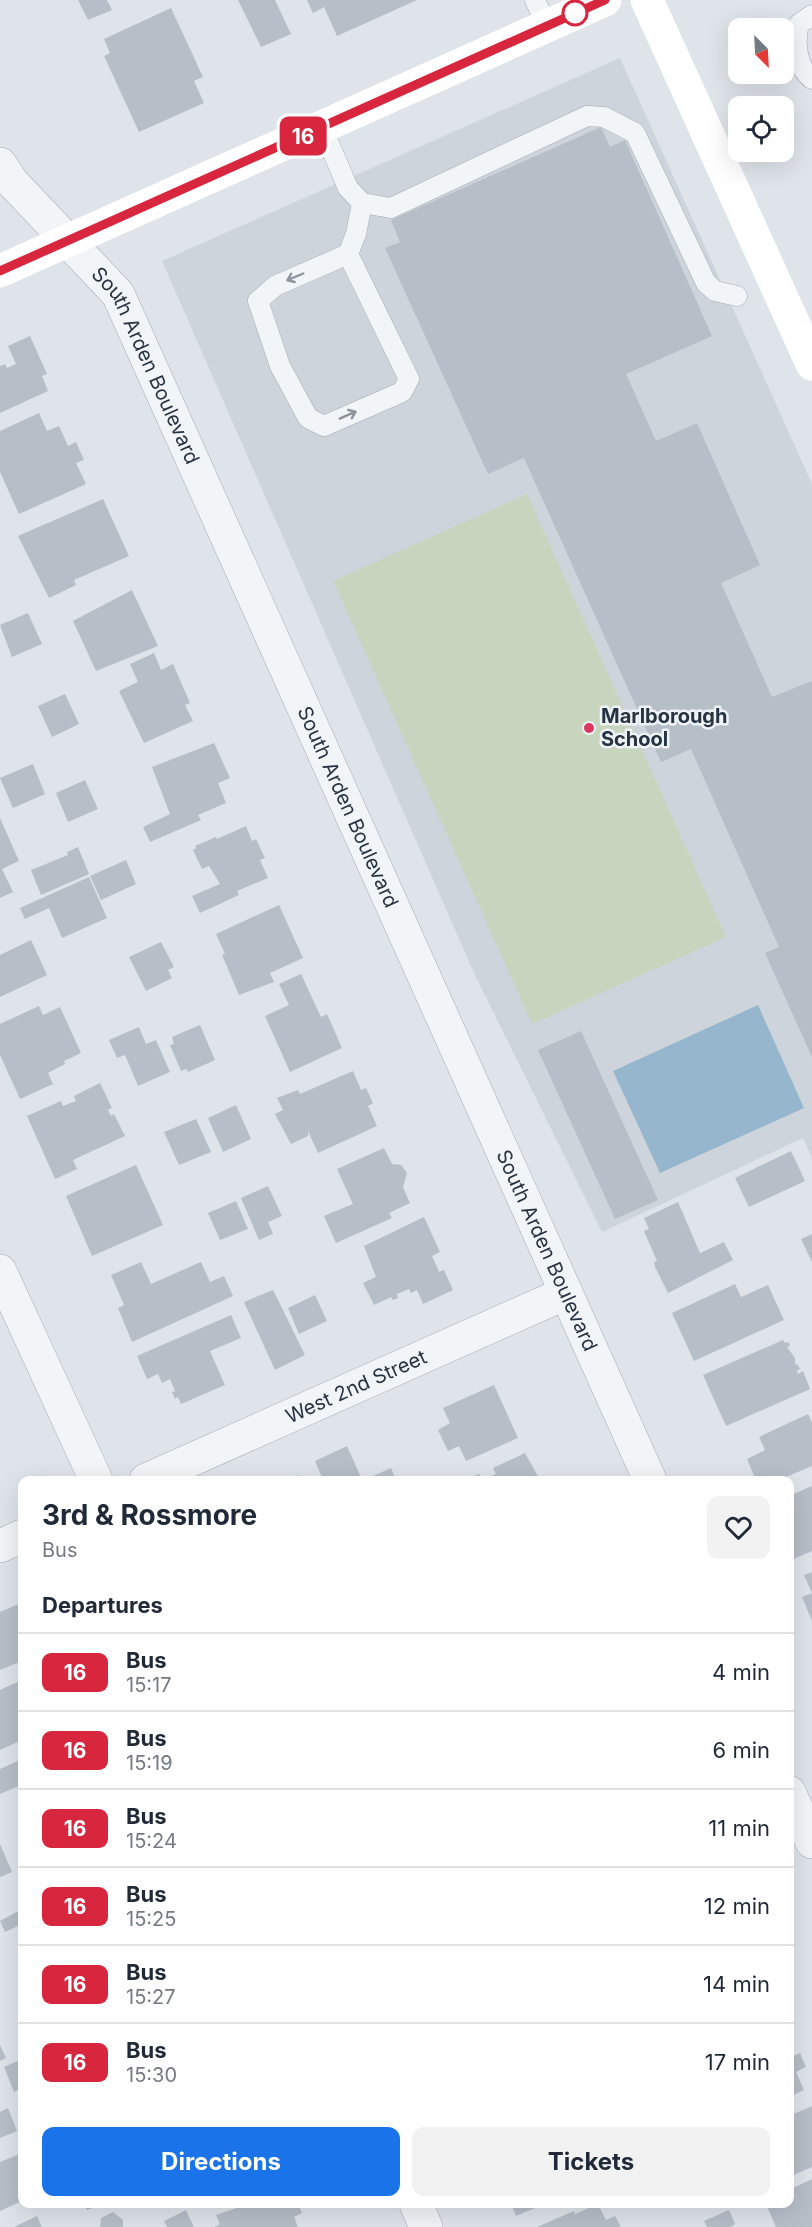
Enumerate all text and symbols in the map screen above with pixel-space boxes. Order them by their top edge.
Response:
unlabelled marker [562,0,588,26]
north arrow [728,18,794,84]
map controls [728,18,794,162]
button: locate [728,96,794,162]
line badge: 16 [276,116,330,156]
text: 16 [292,124,314,149]
street label: South Arden Boulevard [87,262,205,468]
one-way arrow [286,272,304,283]
one-way arrow [338,409,357,420]
street label: South Arden Boulevard [293,703,404,911]
place label: Marlborough School [601,704,727,751]
marker: Marlborough School [582,721,596,735]
street label: South Arden Boulevard [491,1146,603,1355]
street label: West 2nd Street [282,1344,431,1428]
button: heart [707,1496,770,1559]
text: 3rd & Rossmore [42,1498,257,1532]
text: Bus [42,1538,77,1562]
text: Departures [42,1592,163,1618]
text: Bus [126,1647,167,1673]
text: 4 min [712,1659,770,1685]
text: 16 [64,1660,86,1685]
text: 15:17 [126,1673,172,1697]
text: Bus [126,1725,167,1751]
text: 6 min [713,1737,770,1763]
text: 16 [64,1738,86,1763]
text: 15:19 [126,1751,173,1775]
text: Bus [126,1803,167,1829]
text: 11 min [708,1815,770,1841]
text: 16 [64,1816,86,1841]
text: 15:24 [126,1829,177,1853]
text: Bus [126,1881,167,1907]
text: 12 min [704,1893,770,1919]
text: 16 [64,1894,86,1919]
text: 15:25 [126,1907,176,1931]
text: Bus [126,1959,167,1985]
text: 14 min [703,1971,770,1997]
text: 16 [64,1972,86,1997]
text: 15:27 [126,1985,176,2009]
text: Bus [126,2037,167,2063]
text: 17 min [705,2049,770,2075]
text: 16 [64,2050,86,2075]
text: 15:30 [126,2063,177,2087]
button: Directions [42,2127,400,2196]
button: Tickets [412,2127,770,2196]

